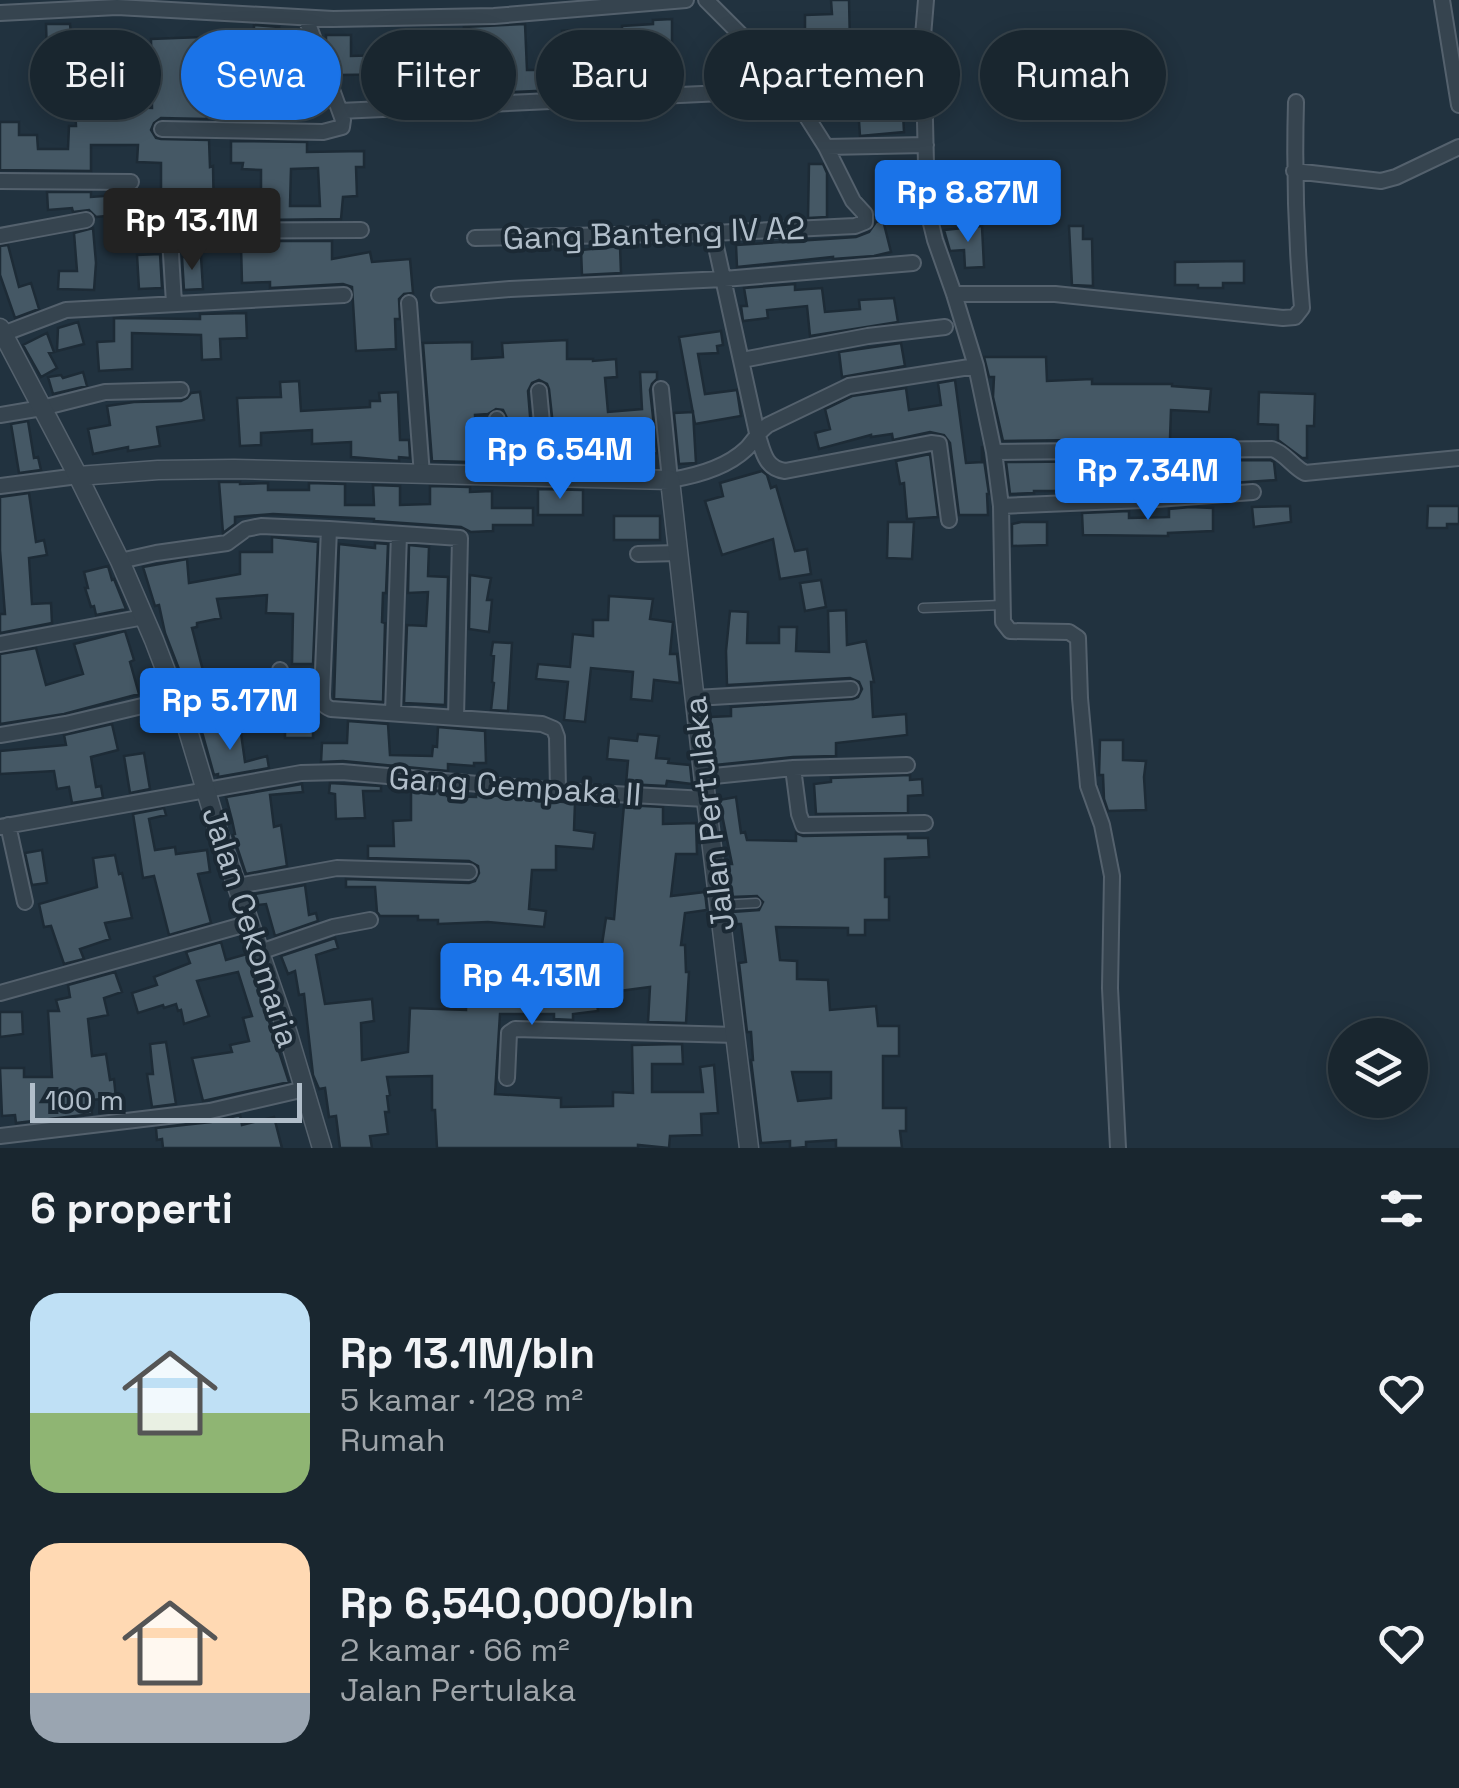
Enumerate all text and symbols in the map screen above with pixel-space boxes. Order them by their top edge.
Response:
chip: Beli [30,30,161,120]
chip: Sewa [181,30,341,120]
chip: Filter [361,30,516,120]
chip: Baru [536,30,684,120]
chip: Apartemen [704,30,960,120]
chip: Rumah [980,30,1166,120]
pin: Rp 8.87M [865,160,1071,245]
text: Rp 8.87M [897,172,1039,212]
pin: Rp 13.1M [89,188,295,273]
text: Rp 13.1M [125,200,259,240]
street label: Gang Banteng IV A2 [502,208,806,258]
pin: Rp 6.54M [457,417,663,502]
text: Rp 6.54M [487,429,633,469]
pin: Rp 7.34M [1045,438,1251,523]
text: Rp 7.34M [1077,450,1219,490]
pin: Rp 5.17M [127,668,333,753]
text: Rp 5.17M [162,680,298,720]
street label: Jalan Pertulaka [675,694,743,934]
street label: Gang Cempaka II [387,757,643,815]
street label: Jalan Cekomaria [193,802,309,1052]
pin: Rp 4.13M [429,943,635,1028]
text: Rp 4.13M [462,955,602,995]
map controls [1328,1018,1428,1118]
button: layers [1328,1018,1428,1118]
scale bar [30,1078,302,1122]
text: 100 m [45,1082,124,1118]
icon: filters [1374,1181,1429,1236]
text: 6 properti [30,1182,233,1235]
text: Rp 13.1M/bln [340,1327,595,1380]
icon: home [110,1333,230,1453]
icon: heart [1374,1366,1429,1421]
text: 5 kamar · 128 m² [340,1380,583,1420]
text: Rumah [340,1420,445,1460]
text: Rp 6,540,000/bln [340,1577,694,1630]
icon: home [110,1583,230,1703]
icon: heart [1374,1616,1429,1671]
text: 2 kamar · 66 m² [340,1630,570,1670]
text: Jalan Pertulaka [340,1670,576,1710]

